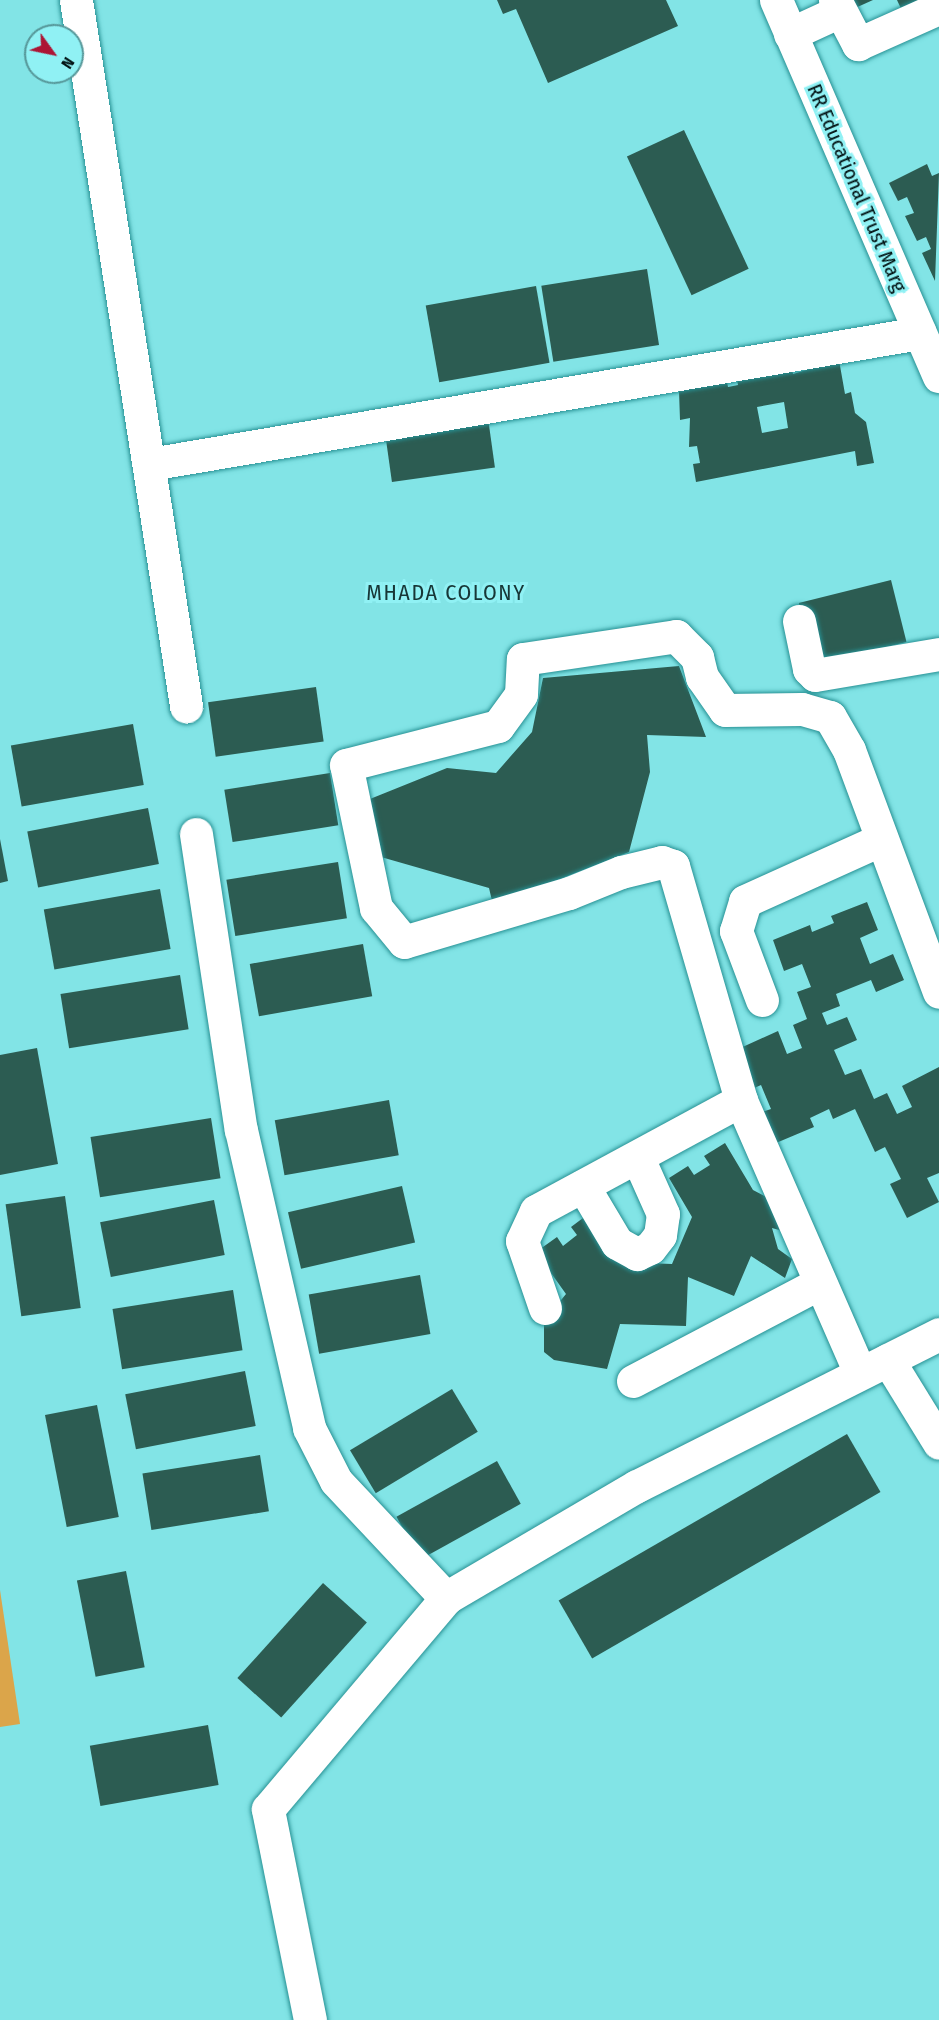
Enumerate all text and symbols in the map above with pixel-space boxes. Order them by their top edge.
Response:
north arrow [24,24,84,84]
text: N [57,54,78,72]
street label: RR Educational Trust Marg [802,80,912,296]
district label: MHADA COLONY [366,580,526,606]

